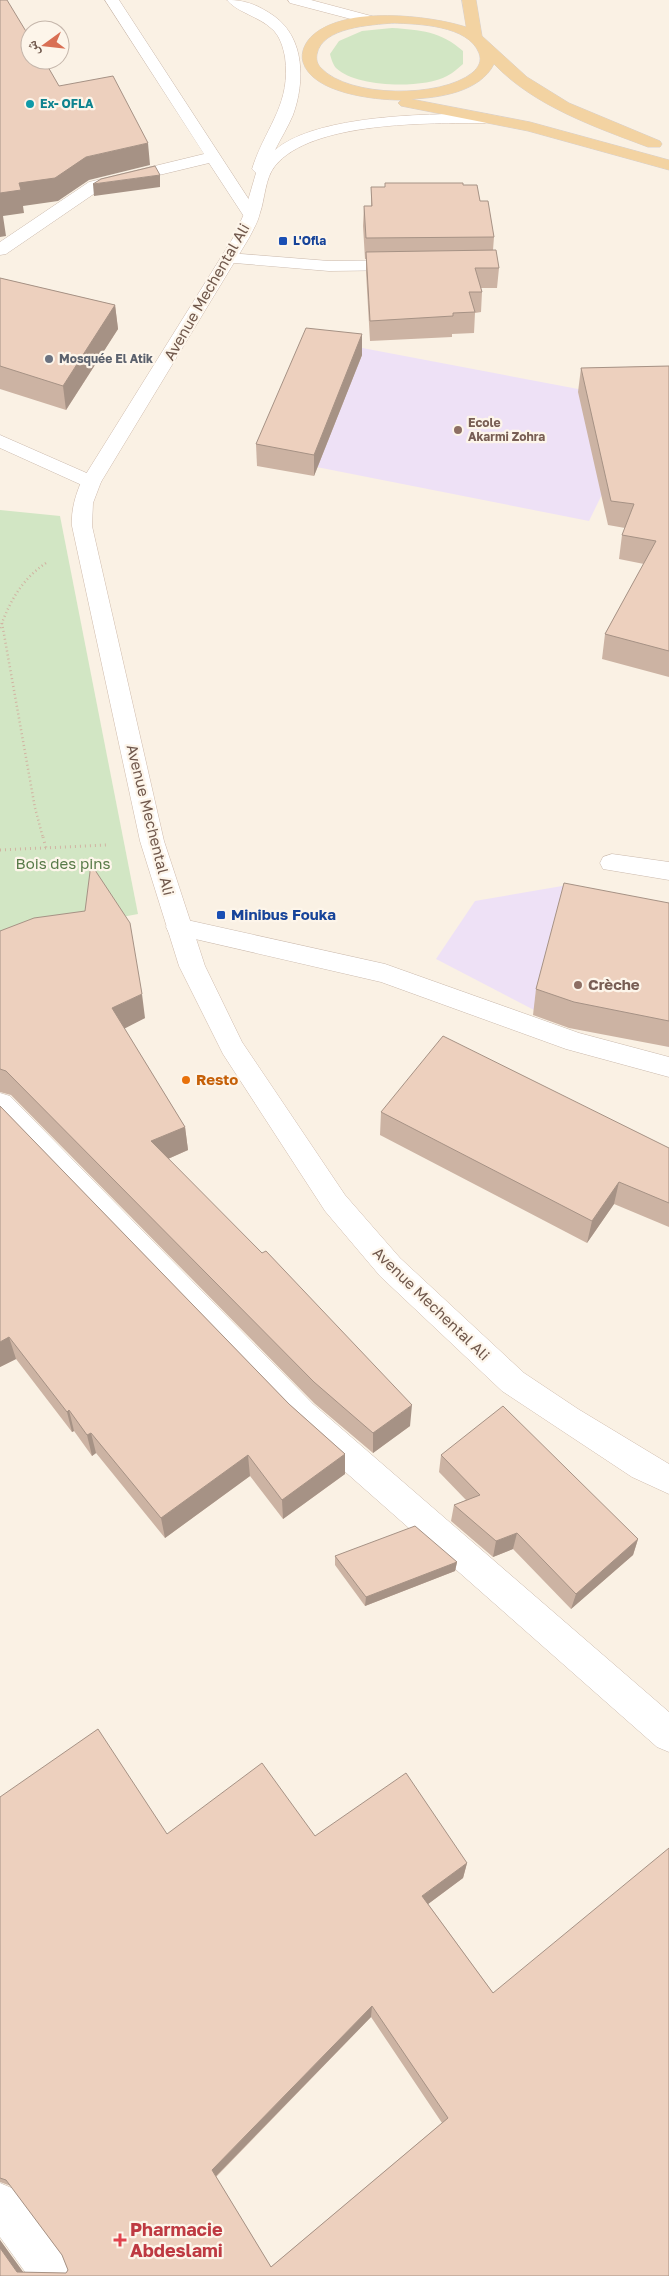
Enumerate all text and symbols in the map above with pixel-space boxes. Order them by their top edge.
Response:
north arrow [20,20,70,70]
text: ش [22,39,43,58]
place label: Ex- OFLA [40,96,94,111]
marker: Ex- OFLA [24,98,36,110]
street label: Avenue Mechental Ali [160,220,253,363]
place label: L'Ofla [293,233,326,248]
marker: L'Ofla [277,235,289,247]
place label: Mosquée El Atik [59,351,153,366]
marker: Mosquée El Atik [43,353,55,365]
place label: Ecole Akarmi Zohra [468,415,545,444]
marker: Ecole Akarmi Zohra [452,424,464,436]
street label: Avenue Mechental Ali [123,742,178,897]
park label: Bois des pins [16,854,110,872]
place label: Minibus Fouka [231,905,336,923]
marker: Minibus Fouka [215,909,227,921]
place label: Crèche [588,975,640,993]
marker: Crèche [572,979,584,991]
place label: Resto [196,1070,238,1088]
marker: Resto [180,1074,192,1086]
street label: Avenue Mechental Ali [370,1243,494,1364]
place label: Pharmacie Abdeslami [130,2218,223,2261]
marker: Pharmacie Abdeslami [114,2234,126,2246]

